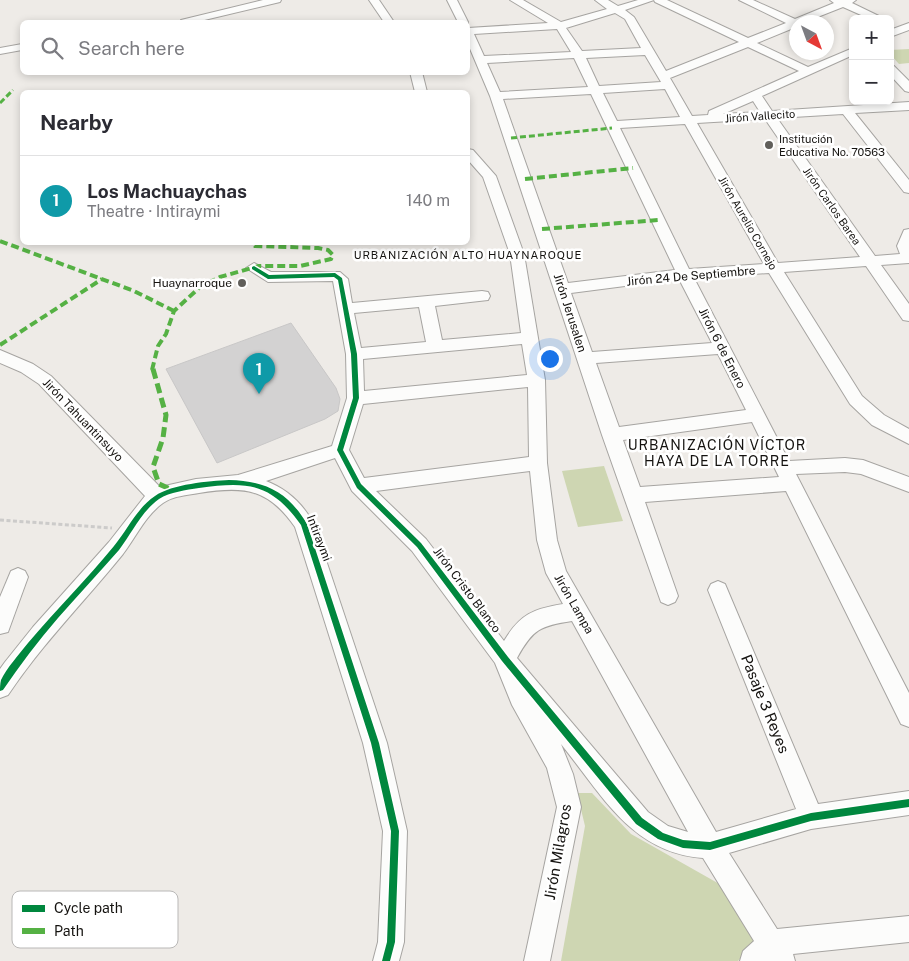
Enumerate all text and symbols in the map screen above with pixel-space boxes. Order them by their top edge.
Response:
north arrow [789,15,834,60]
map controls [849,15,894,105]
button: + [849,15,894,60]
search box [20,20,470,75]
icon: search [38,34,66,62]
text: Search here [78,37,185,59]
button: − [849,60,894,105]
street label: Jirón Vallecito [724,108,796,124]
text: Nearby [40,110,113,135]
place label: Institución Educativa No. 70563 [779,133,885,158]
marker: Institución Educativa No. 70563 [763,139,775,151]
street label: Jirón Carlos Barea [801,165,863,247]
street label: Jirón Aurelio Cornejo [716,174,780,272]
text: Los Machuaychas [87,180,247,202]
text: 1 [53,191,59,210]
text: 140 m [406,191,450,210]
text: Theatre · Intiraymi [87,202,220,221]
district label: URBANIZACIÓN ALTO HUAYNAROQUE [354,248,582,261]
street label: Jirón 24 De Septiembre [626,263,756,289]
street label: Jirón Jerusalen [551,272,589,354]
place label: Huaynarroque [152,276,232,290]
marker: Huaynarroque [236,277,248,289]
street label: Jirón 6 de Enero [696,305,748,391]
your location [537,346,563,372]
pin: 1 [243,353,275,394]
street label: Jirón Tahuantinsuyo [40,376,126,465]
district label: URBANIZACIÓN VÍCTOR HAYA DE LA TORRE [628,435,806,469]
street label: Intiraymi [304,513,334,563]
street label: Jirón Cristo Blanco [430,545,504,636]
street label: Jirón Lampa [551,572,597,636]
street label: Pasaje 3 Reyes [738,652,793,756]
street label: Jirón Milagros [541,803,574,901]
legend [12,891,178,948]
text: Cycle path [54,900,123,916]
text: Path [54,923,84,939]

